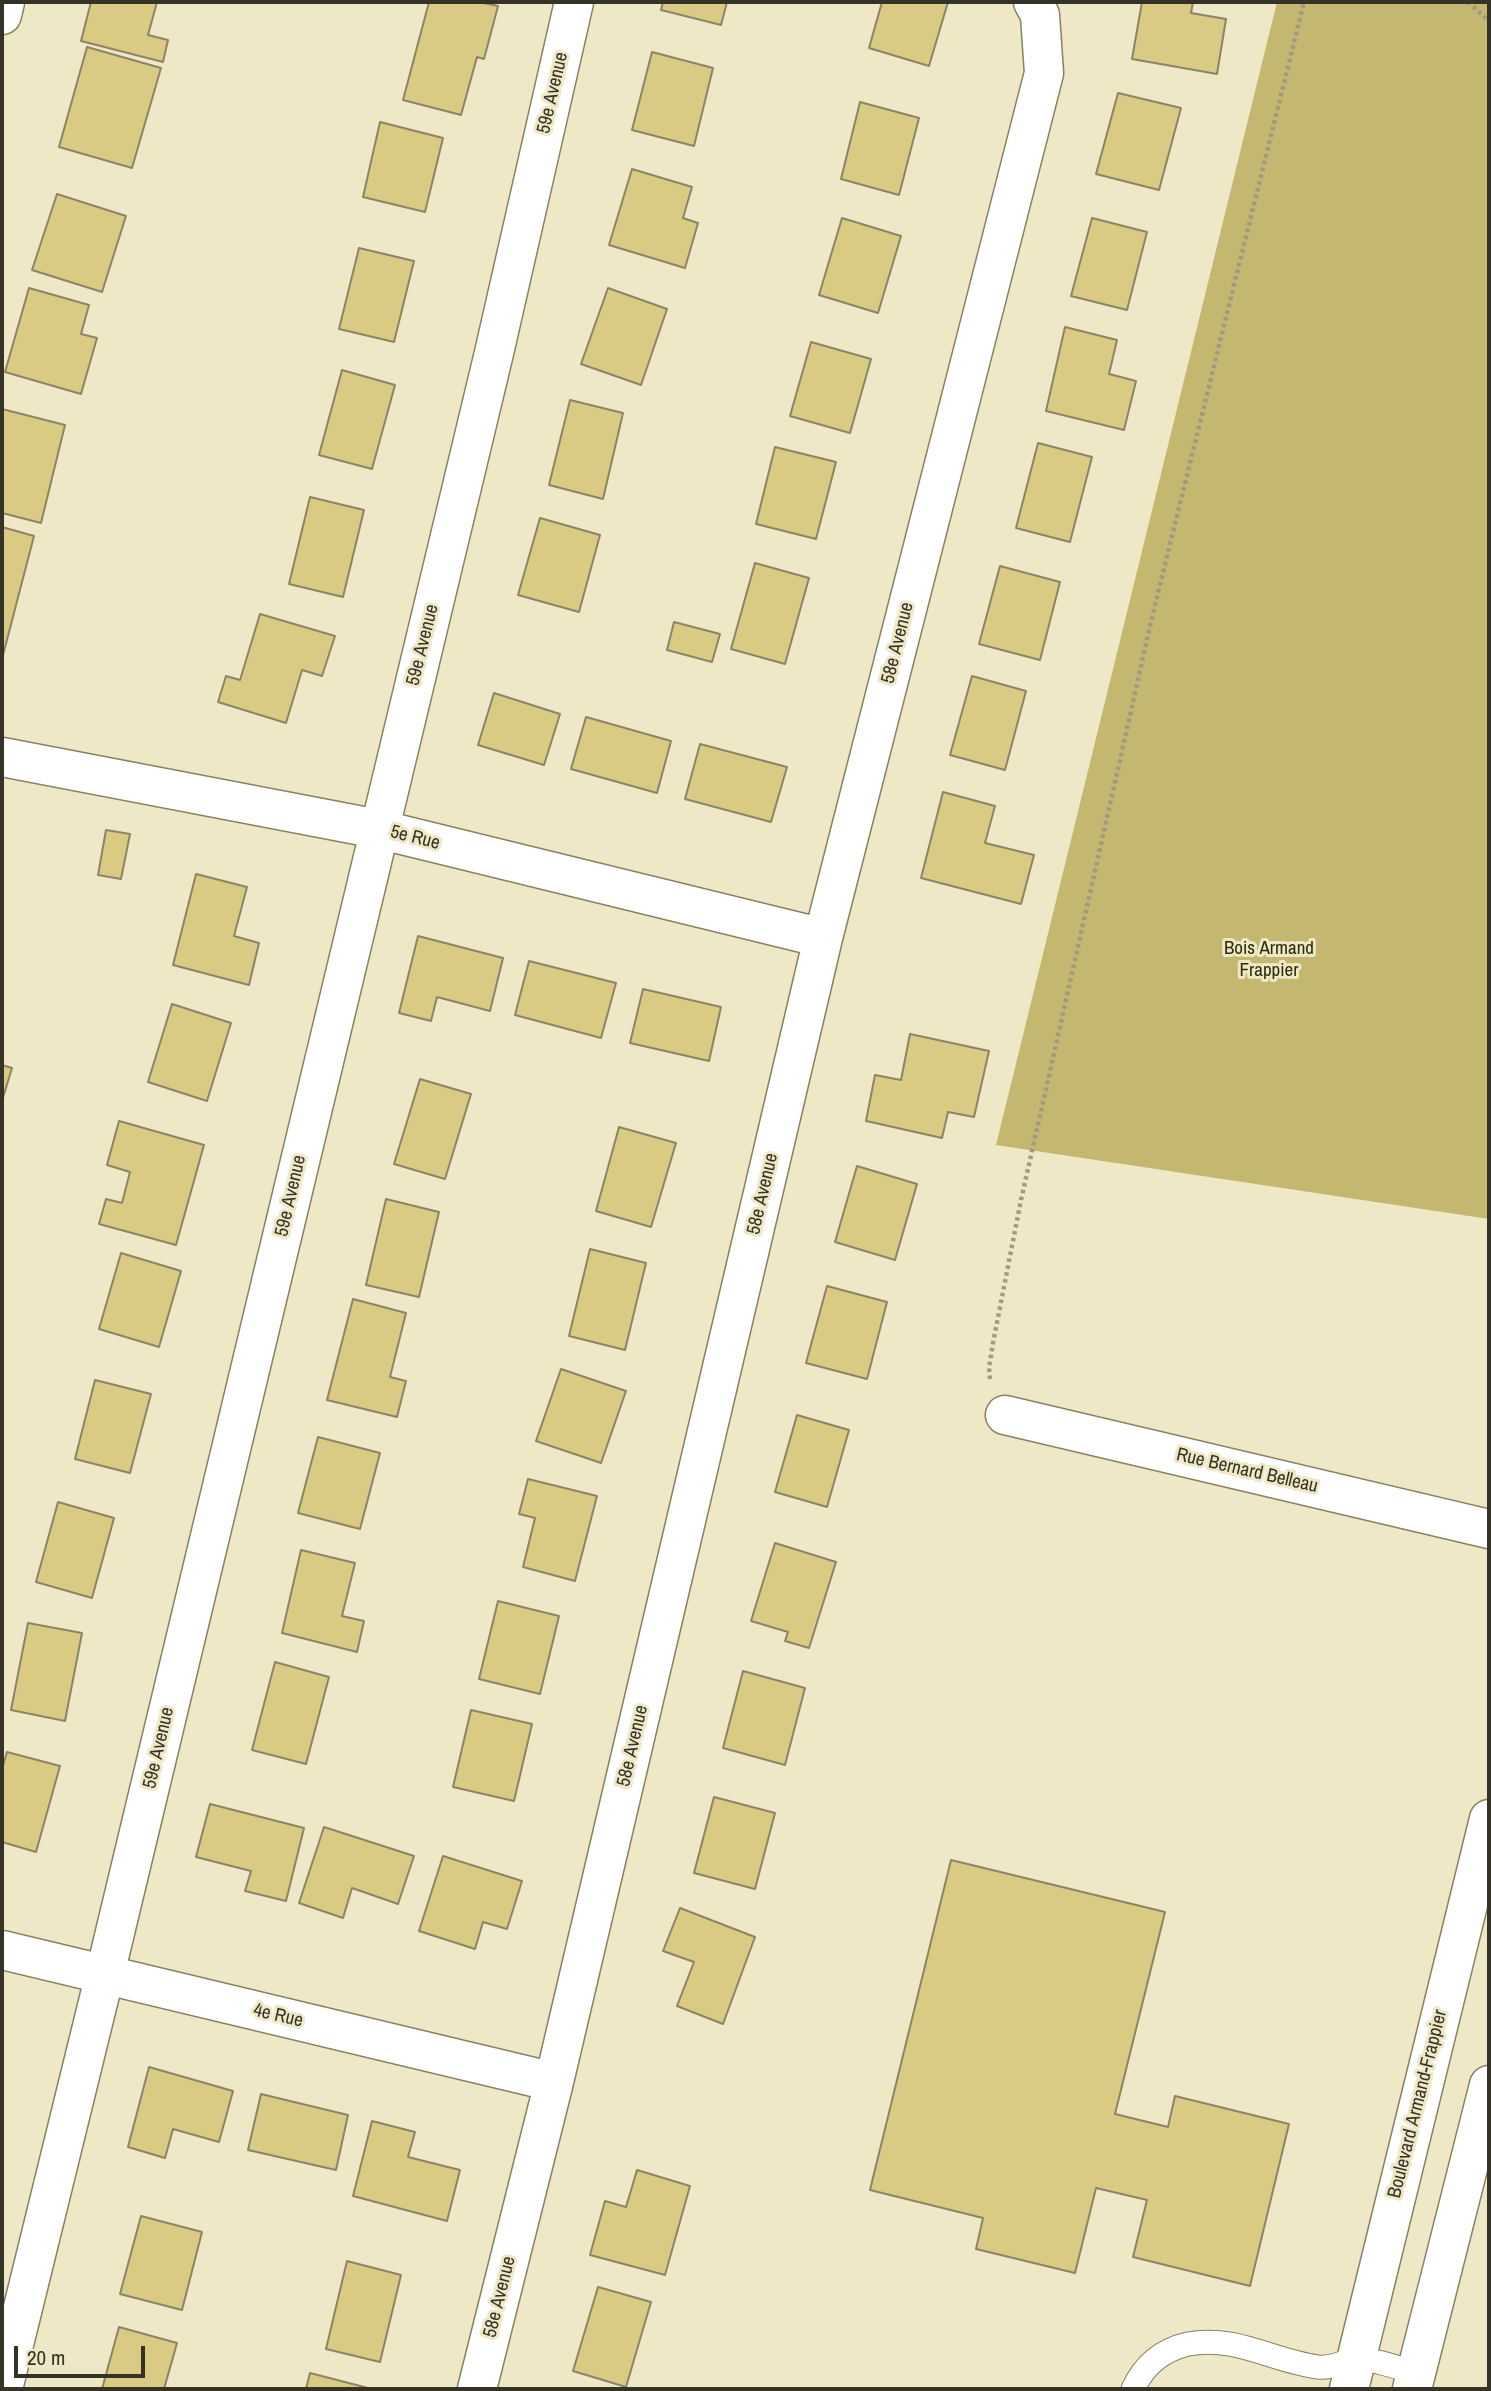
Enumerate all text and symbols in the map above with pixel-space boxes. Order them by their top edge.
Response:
street label: 59e Avenue [533,50,573,136]
street label: 58e Avenue [877,600,919,686]
street label: 59e Avenue [402,602,444,688]
street label: 5e Rue [388,821,442,855]
park label: Bois Armand Frappier [1224,938,1314,982]
street label: 58e Avenue [743,1151,783,1237]
street label: 59e Avenue [271,1153,311,1239]
street label: Rue Bernard Belleau [1174,1444,1320,1498]
street label: 58e Avenue [613,1703,653,1789]
street label: 59e Avenue [139,1705,179,1791]
street label: 4e Rue [251,1999,305,2033]
street label: Boulevard Armand-Frappier [1384,2008,1452,2200]
street label: 58e Avenue [479,2254,521,2340]
scale bar [18,2332,149,2376]
text: 20 m [27,2343,65,2372]

